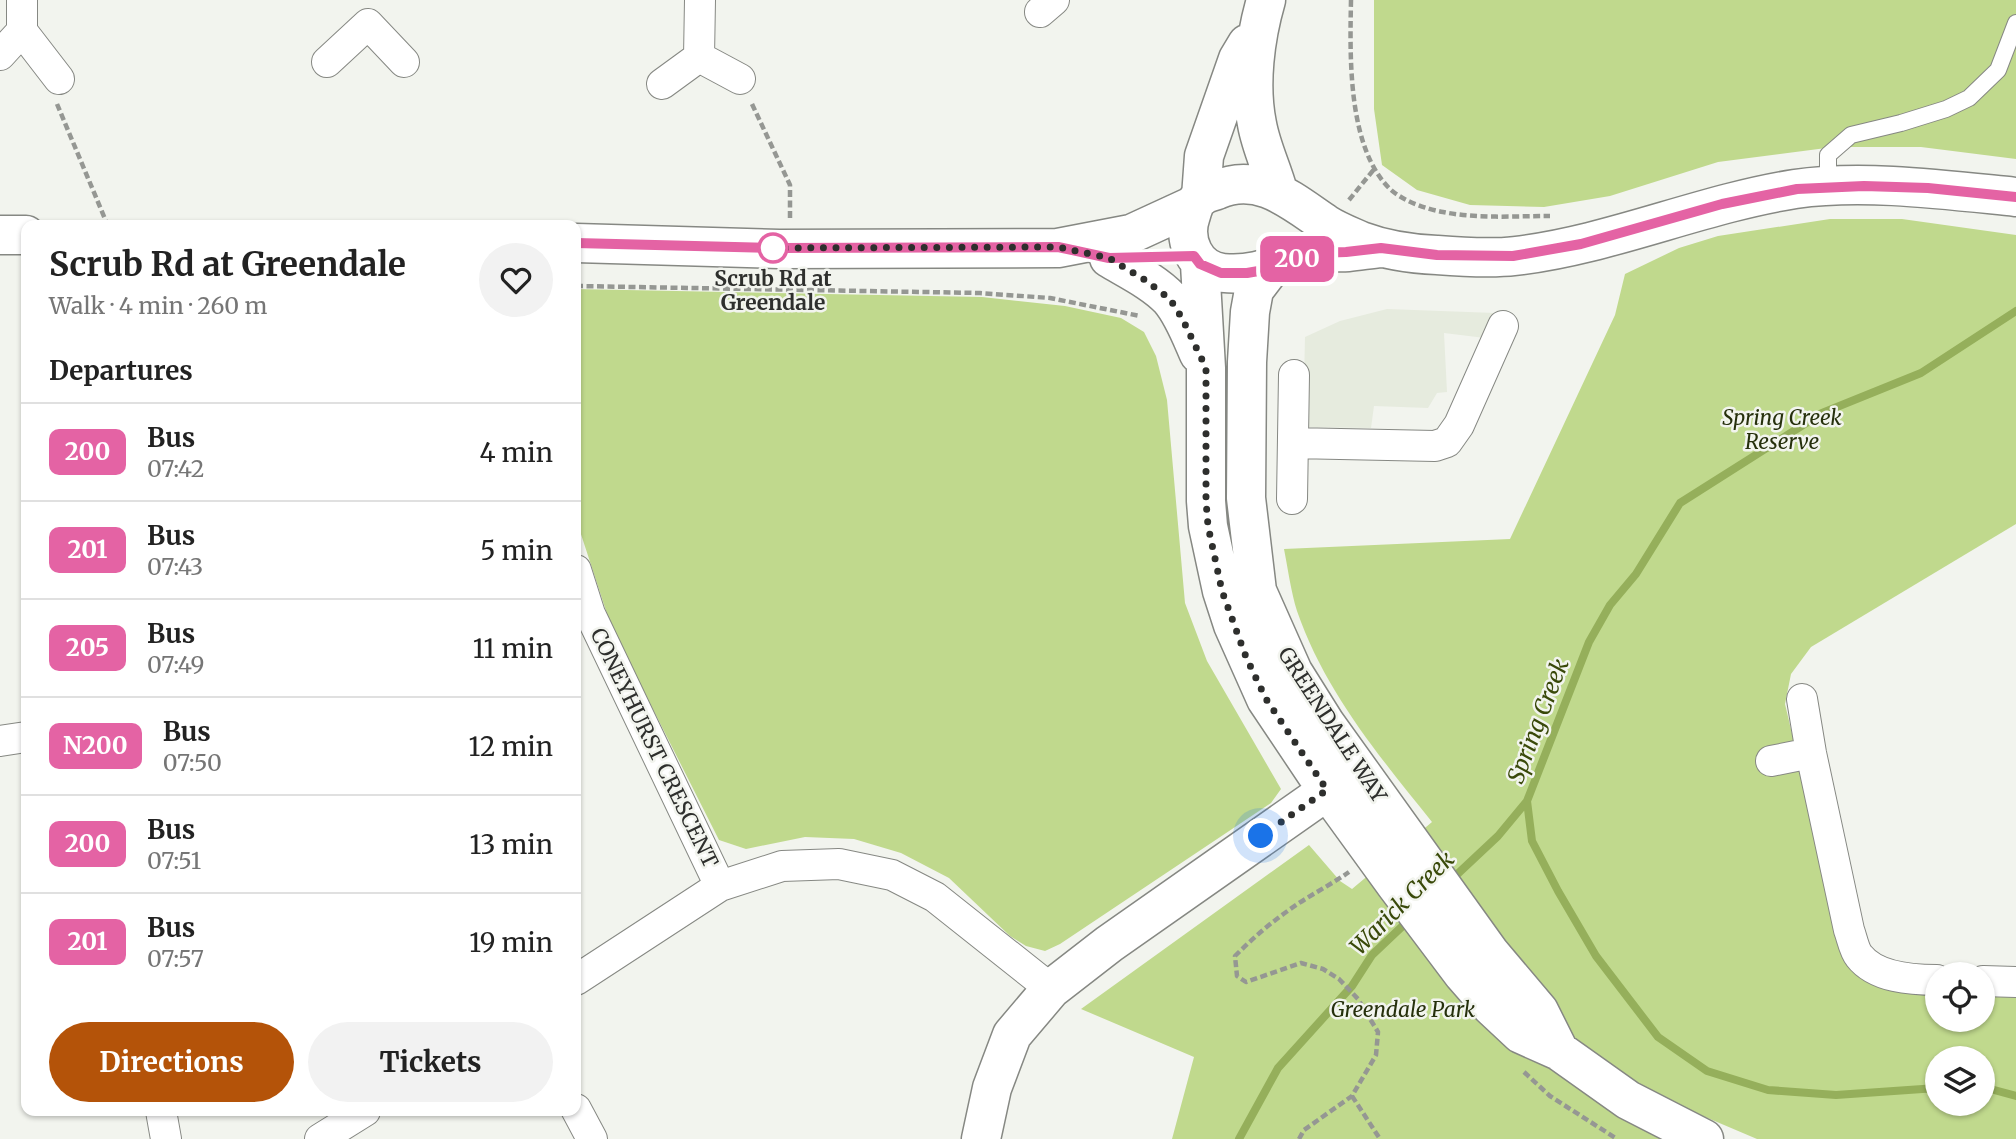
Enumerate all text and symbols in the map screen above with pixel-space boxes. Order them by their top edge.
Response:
marker: Scrub Rd at Greendale [758,233,788,263]
line badge: 200 [1257,236,1337,282]
button: heart [479,243,553,317]
text: 200 [1274,243,1320,274]
text: Scrub Rd at Greendale [49,244,406,285]
place label: Scrub Rd at Greendale [714,265,832,316]
text: Walk · 4 min · 260 m [49,291,267,320]
text: Departures [49,354,193,387]
park label: Spring Creek Reserve [1722,404,1842,455]
text: Bus [147,421,195,454]
text: 200 [65,436,110,467]
text: 4 min [479,436,553,469]
text: 07:42 [147,454,204,483]
text: Bus [147,519,195,552]
text: 201 [68,534,107,565]
text: 5 min [480,534,553,567]
text: 07:43 [147,552,203,581]
text: Bus [147,617,195,650]
street label: CONEYHURST CRESCENT [585,624,724,872]
text: 205 [66,632,109,663]
text: 11 min [473,632,553,665]
street label: GREENDALE WAY [1272,642,1393,808]
text: 07:49 [147,650,204,679]
water label: Spring Creek [1501,654,1575,787]
text: Bus [163,715,211,748]
text: N200 [63,730,128,761]
text: 12 min [469,730,553,763]
text: 07:50 [163,748,222,777]
text: Bus [147,813,195,846]
your location [1243,818,1278,853]
text: 200 [65,828,110,859]
text: 13 min [469,828,553,861]
water label: Warick Creek [1344,844,1460,961]
text: 07:51 [147,846,201,875]
text: Bus [147,911,195,944]
text: 201 [68,926,107,957]
text: 19 min [469,926,553,959]
text: 07:57 [147,944,204,973]
map controls [1925,962,1995,1116]
button: locate [1925,962,1995,1032]
park label: Greendale Park [1331,996,1476,1023]
button: Directions [49,1022,294,1102]
button: Tickets [308,1022,553,1102]
button: layers [1925,1046,1995,1116]

